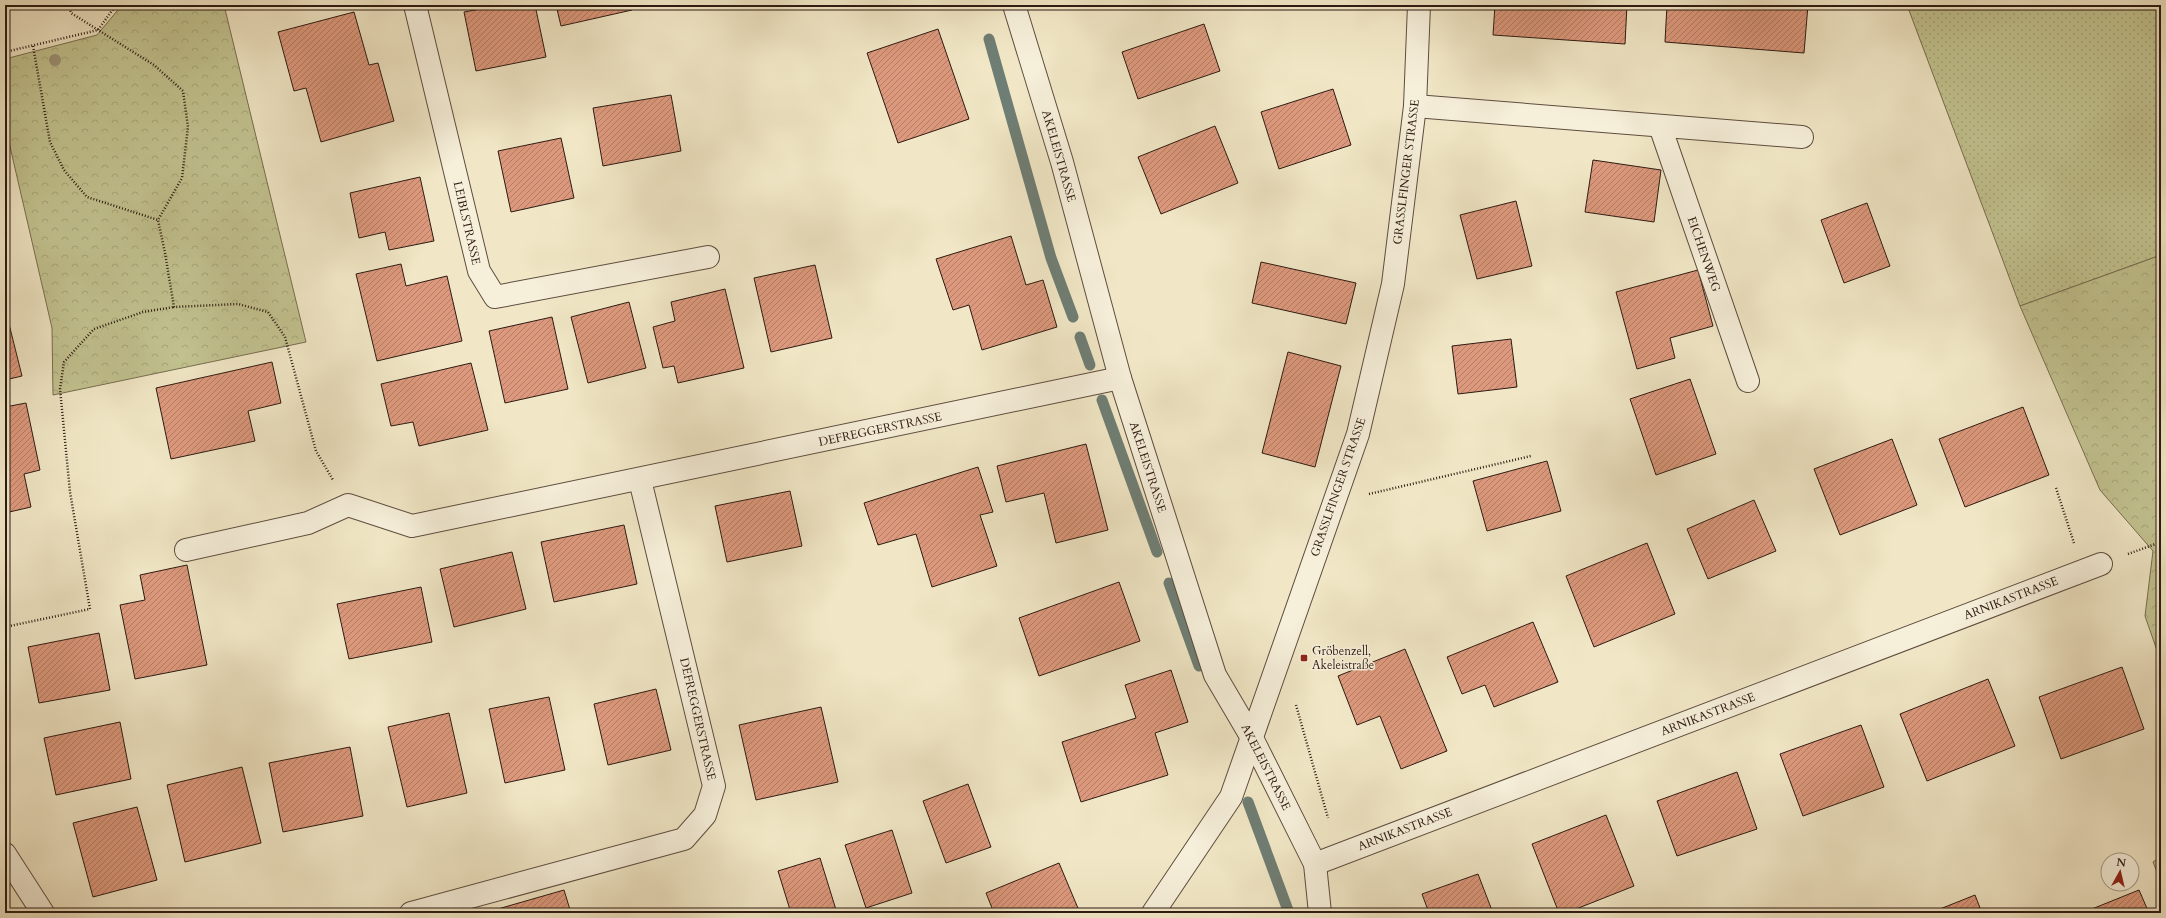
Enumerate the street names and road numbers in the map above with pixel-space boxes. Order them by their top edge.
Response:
street label: GRASSLFINGER STRASSE [1389,98,1423,246]
street label: AKELEISTRASSE [1038,108,1080,204]
street label: LEIBLSTRASSE [450,180,484,266]
street label: EICHENWEG [1684,214,1725,294]
street label: DEFREGGERSTRASSE [817,408,943,450]
street label: GRASSLFINGER STRASSE [1307,415,1369,559]
street label: AKELEISTRASSE [1126,419,1170,515]
street label: ARNIKASTRASSE [1962,573,2060,623]
street label: DEFREGGERSTRASSE [676,656,720,782]
street label: ARNIKASTRASSE [1659,689,1757,739]
street label: AKELEISTRASSE [1237,721,1295,813]
street label: ARNIKASTRASSE [1356,804,1454,854]

